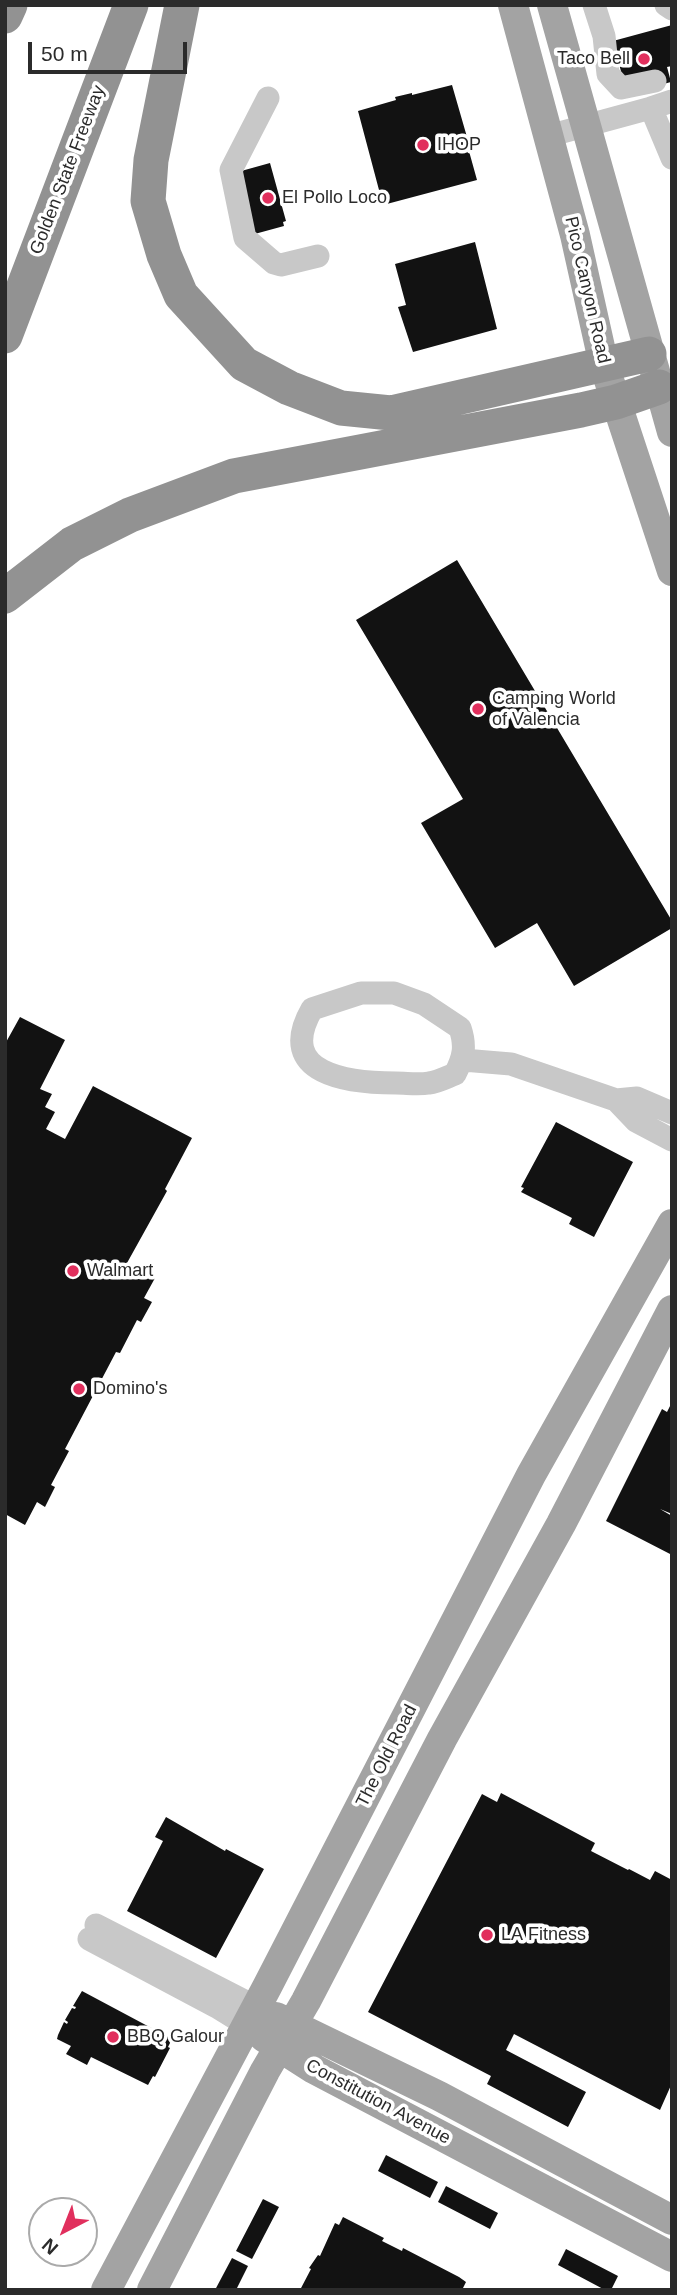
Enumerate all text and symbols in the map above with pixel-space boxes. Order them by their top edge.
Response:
scale bar [32,28,191,72]
text: 50 m [41,42,88,65]
place label: Taco Bell [557,48,630,70]
marker: Taco Bell [636,51,652,67]
street label: Golden State Freeway [26,83,110,257]
place label: IHOP [437,134,481,156]
marker: IHOP [415,137,431,153]
place label: El Pollo Loco [282,187,387,209]
marker: El Pollo Loco [260,190,276,206]
street label: Pico Canyon Road [560,214,614,366]
place label: Camping World of Valencia [492,688,616,730]
marker: Camping World of Valencia [470,701,486,717]
place label: Walmart [87,1260,153,1282]
marker: Walmart [65,1263,81,1279]
place label: Domino's [93,1378,167,1400]
marker: Domino's [71,1381,87,1397]
street label: The Old Road [352,1701,422,1811]
place label: LA Fitness [501,1924,586,1946]
marker: LA Fitness [479,1927,495,1943]
place label: BBQ Galour [127,2026,224,2048]
marker: BBQ Galour [105,2029,121,2045]
street label: Constitution Avenue [302,2055,454,2149]
north arrow [28,2197,98,2267]
text: N [38,2234,62,2259]

